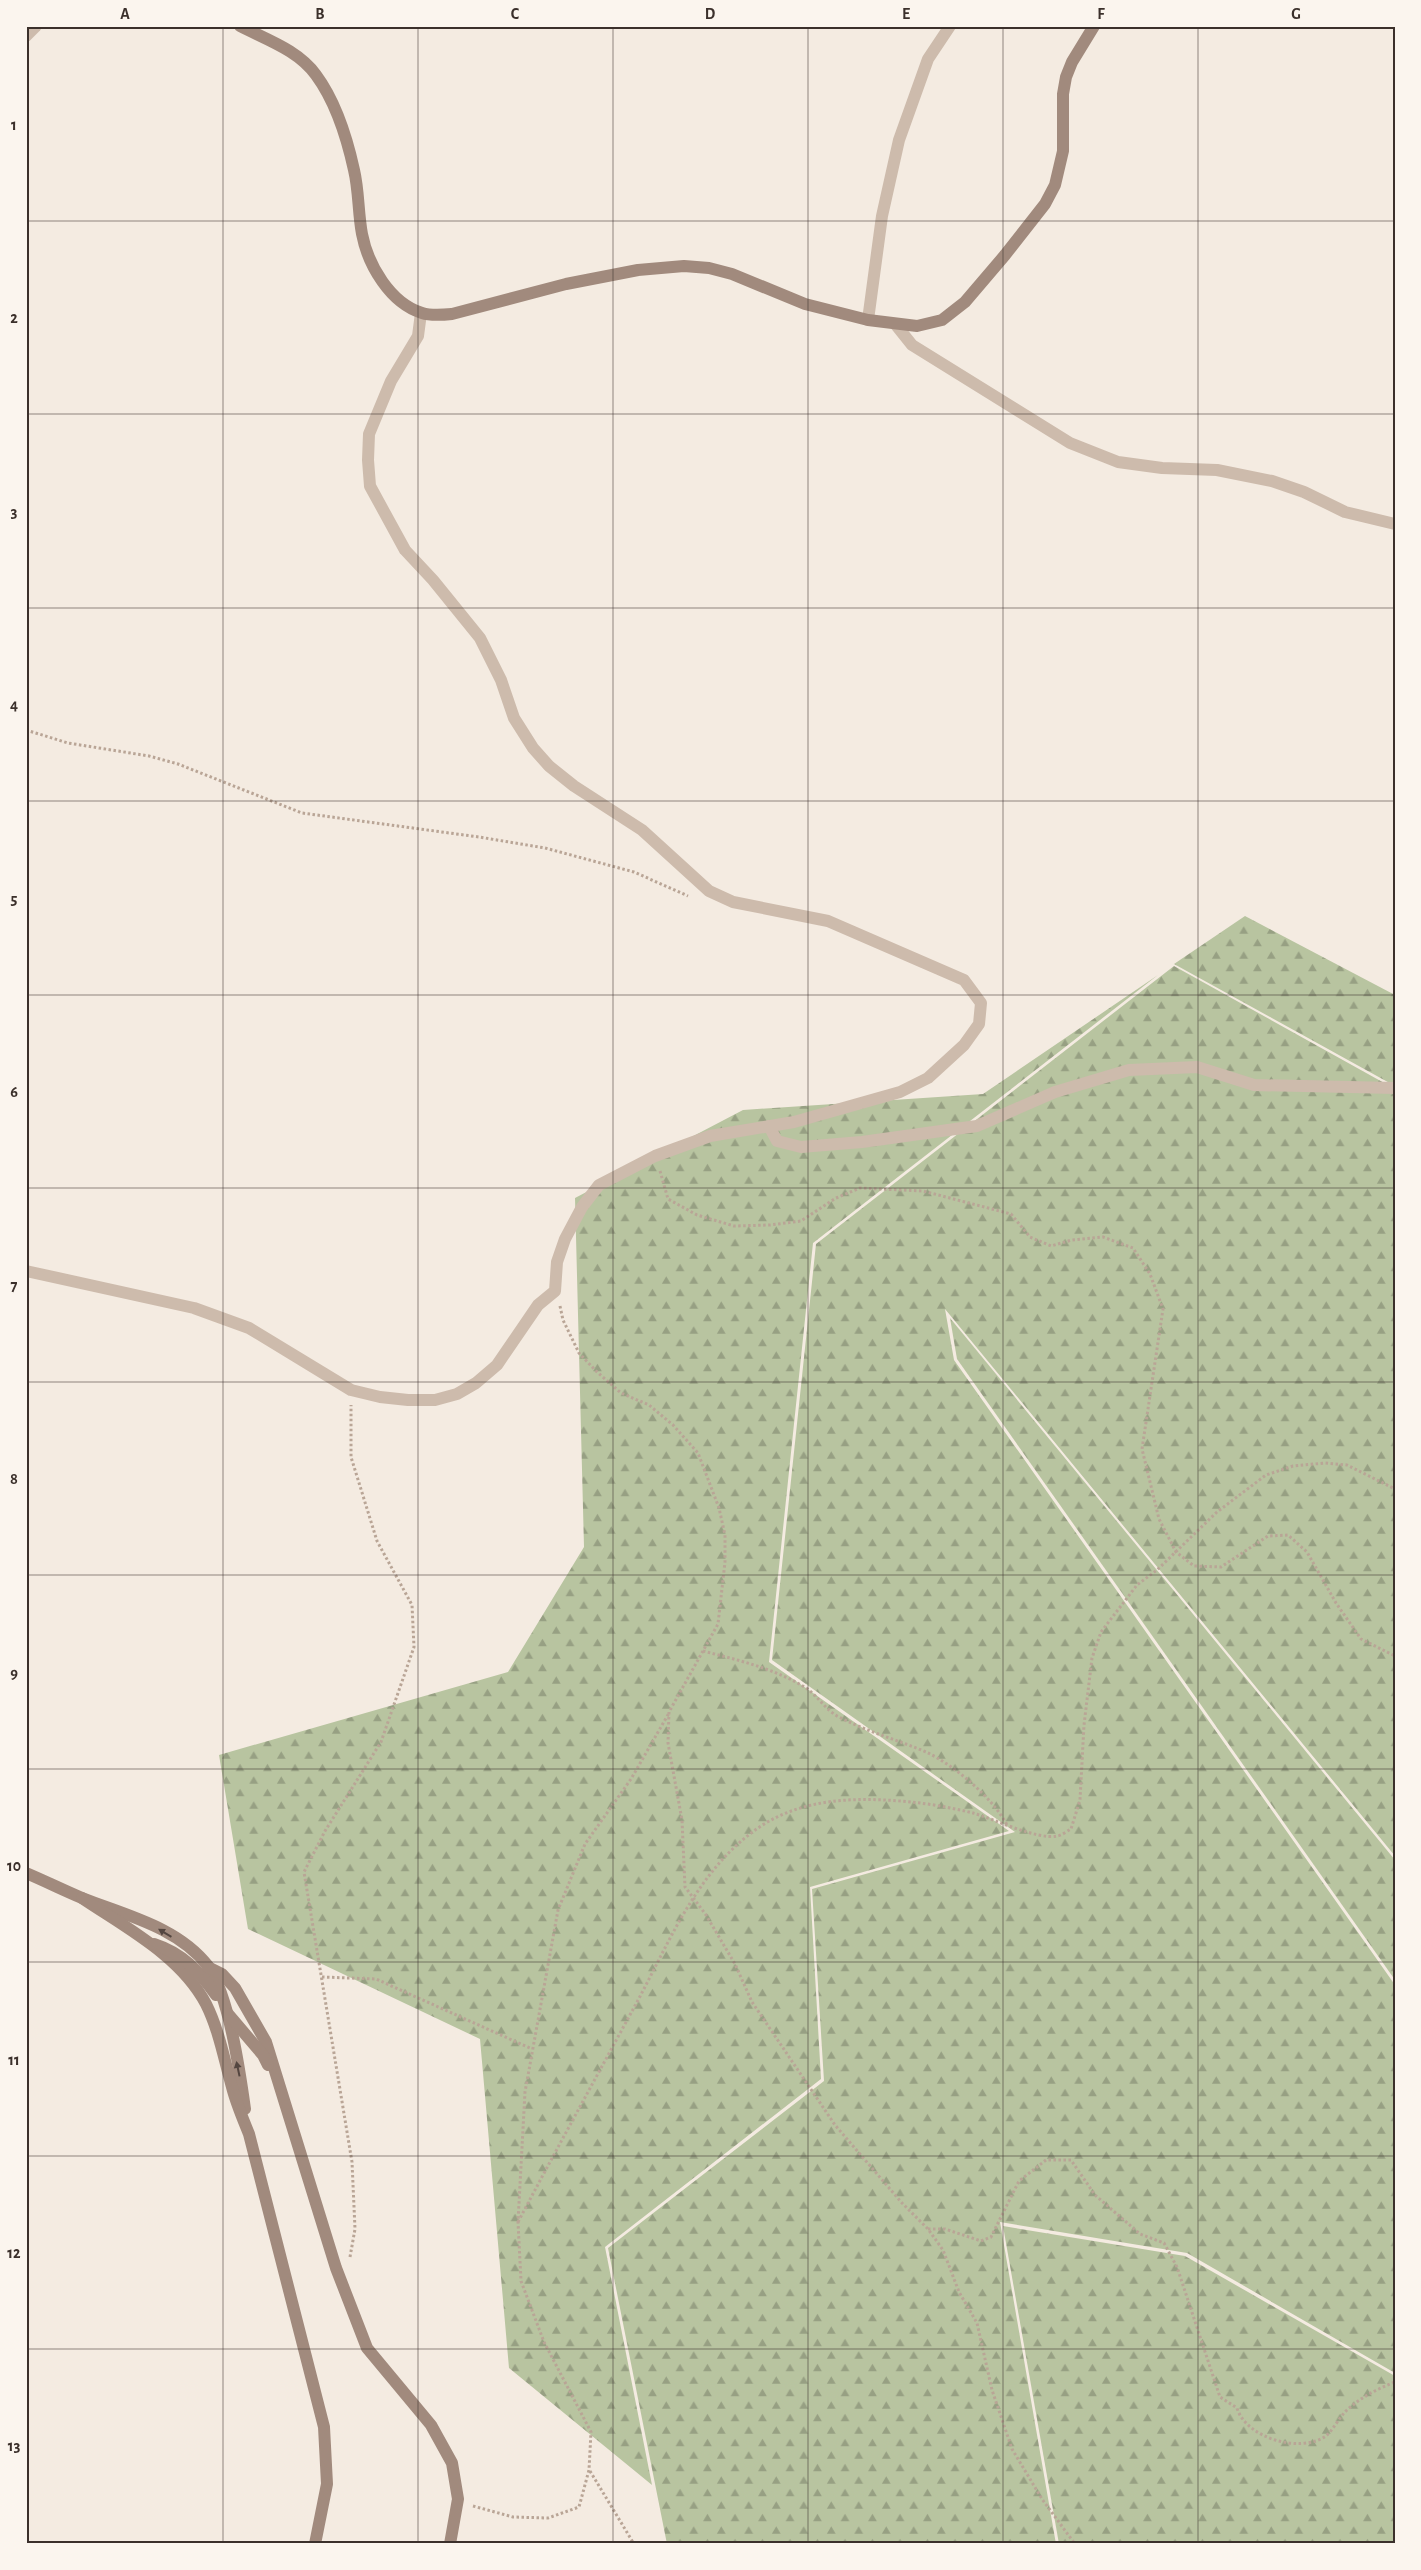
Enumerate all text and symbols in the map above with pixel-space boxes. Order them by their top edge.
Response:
text: A [120,6,130,22]
text: B [315,6,325,22]
text: C [511,6,520,22]
text: D [705,6,716,22]
text: E [902,6,910,22]
text: F [1097,6,1105,22]
text: G [1291,6,1301,22]
text: 1 [11,117,17,133]
text: 2 [10,310,18,326]
text: 3 [11,504,18,520]
text: 4 [10,697,18,713]
text: 5 [11,891,18,907]
text: 6 [10,1084,18,1100]
text: 7 [11,1278,18,1294]
text: 8 [10,1471,18,1487]
text: 9 [10,1665,18,1681]
text: 10 [7,1858,21,1874]
one-way arrow [158,1928,171,1937]
text: 11 [8,2052,20,2068]
one-way arrow [234,2060,242,2076]
text: 12 [7,2245,21,2261]
text: 13 [8,2438,20,2454]

